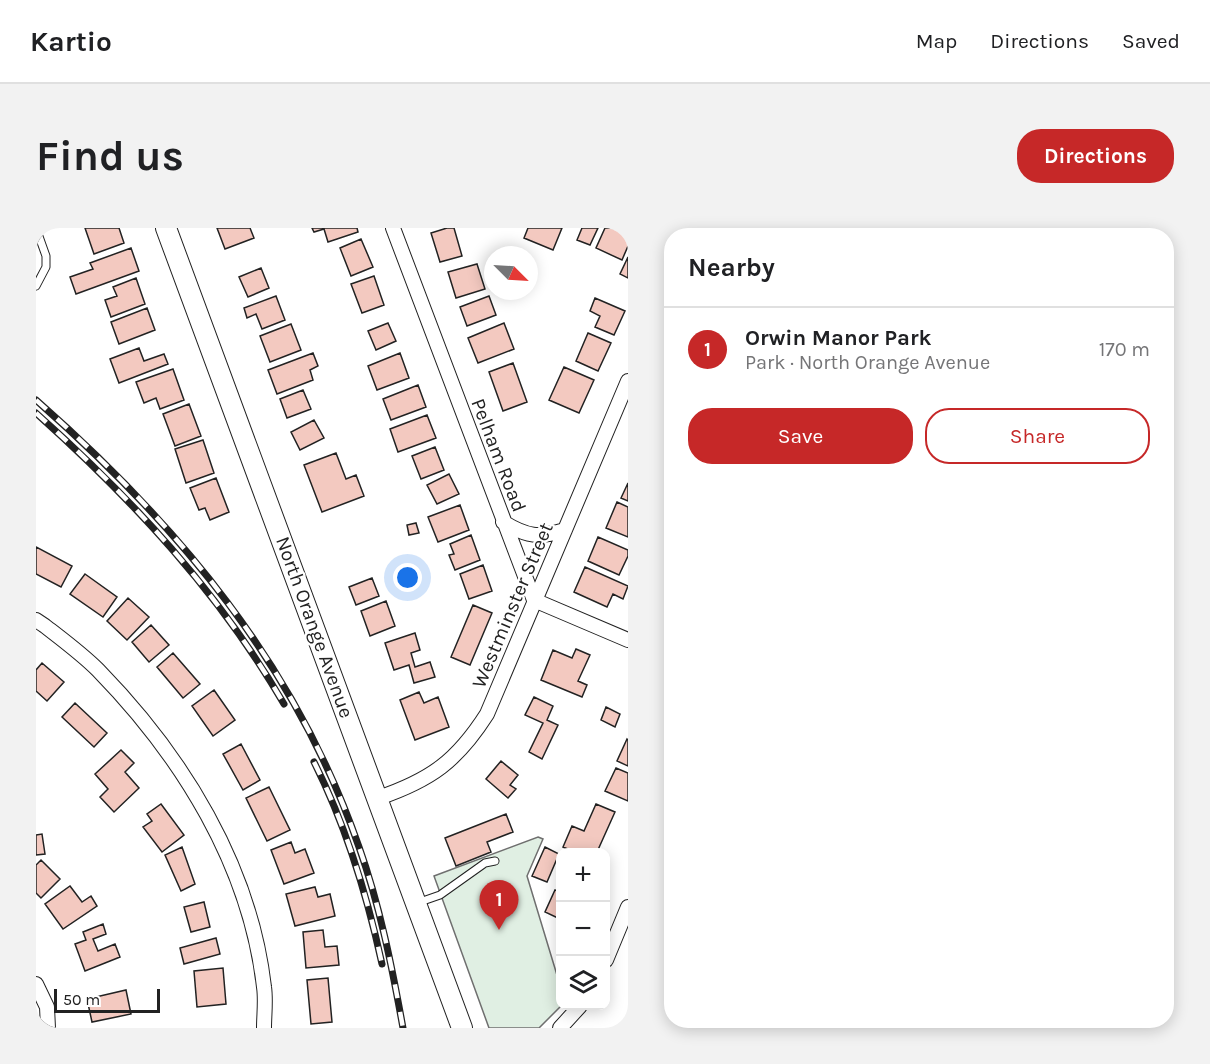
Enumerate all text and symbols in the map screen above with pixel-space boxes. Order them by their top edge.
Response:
text: Kartio [30,25,112,58]
text: Map [916,29,957,53]
text: Directions [990,29,1089,53]
text: Saved [1122,29,1180,53]
button: Directions [1017,129,1174,183]
text: Find us [36,131,184,181]
north arrow [484,246,538,300]
text: Nearby [688,252,775,283]
text: Orwin Manor Park [745,325,932,351]
text: 1 [704,338,711,361]
text: 170 m [1099,338,1150,361]
text: Park · North Orange Avenue [745,351,990,374]
street label: Pelham Road [466,395,531,515]
button: Save [688,408,913,464]
button: Share [925,408,1150,464]
street label: Westminster Street [467,519,558,691]
street label: North Orange Avenue [271,533,358,721]
your location [393,563,422,592]
map controls [556,848,610,1010]
button: + [556,848,610,902]
pin: 1 [480,880,518,930]
button: − [556,902,610,956]
button: layers [556,956,610,1010]
scale bar [54,986,160,1014]
text: 50 m [63,990,100,1009]

